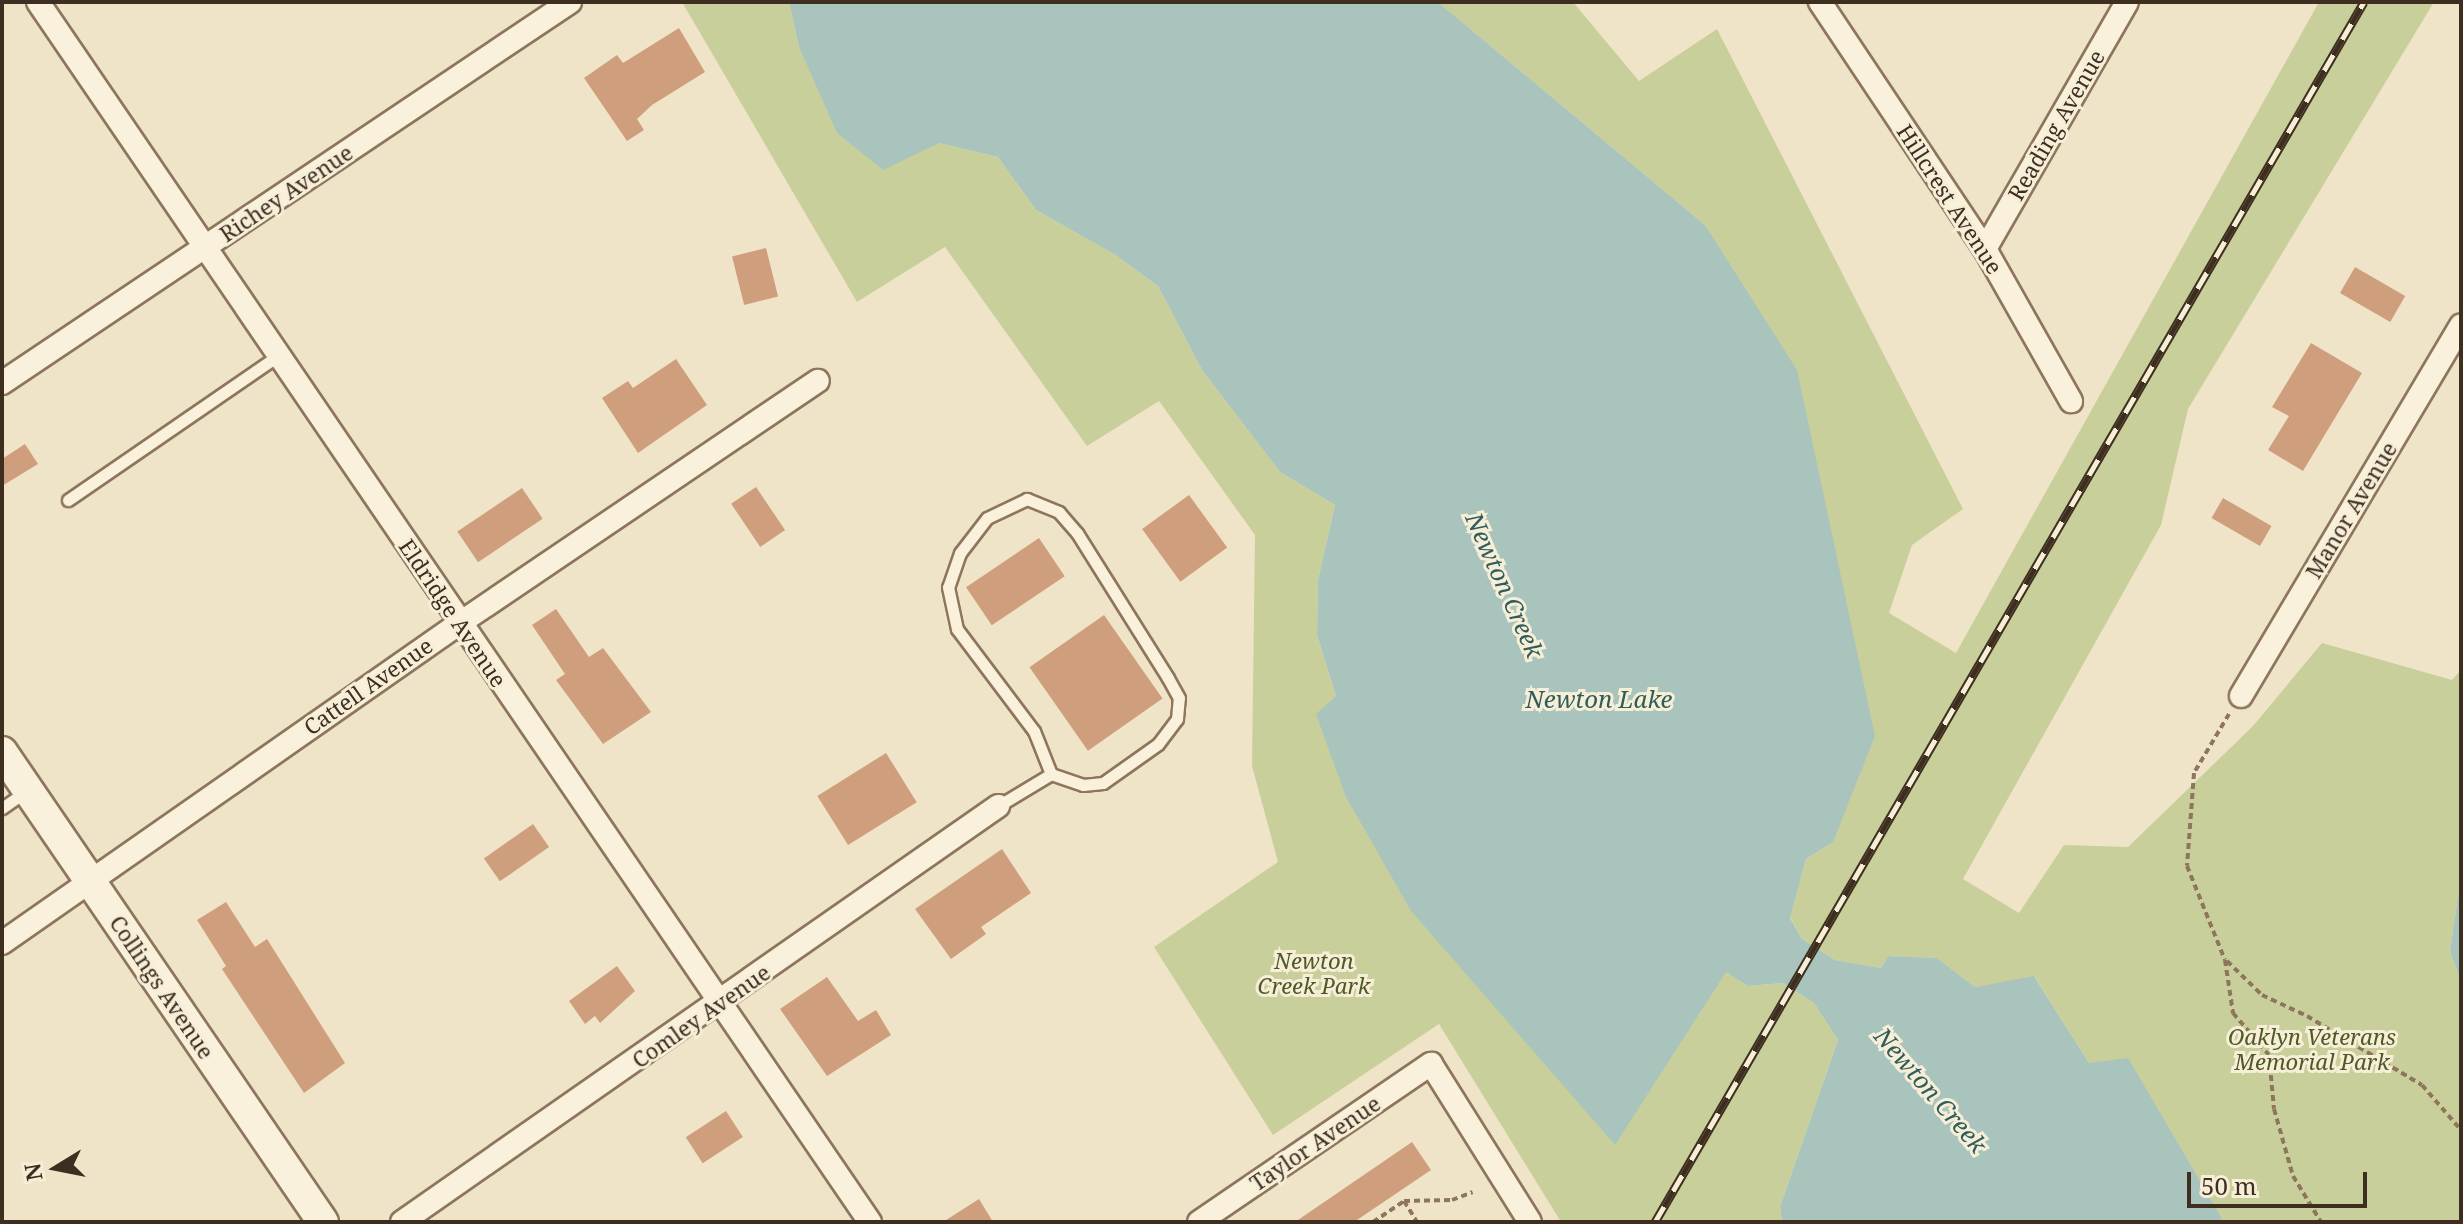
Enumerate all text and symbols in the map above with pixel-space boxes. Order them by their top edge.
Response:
street label: Reading Avenue [2002,45,2110,205]
street label: Hillcrest Avenue [1892,119,2008,279]
street label: Richey Avenue [214,139,358,247]
street label: Manor Avenue [2300,437,2402,583]
water label: Newton Creek [1460,508,1550,662]
street label: Eldridge Avenue [394,534,512,692]
street label: Cattell Avenue [299,632,437,740]
water label: Newton Lake [1526,685,1672,713]
street label: Collings Avenue [104,910,220,1064]
park label: Newton Creek Park [1258,947,1370,998]
street label: Comley Avenue [627,959,775,1073]
water label: Newton Creek [1869,1022,1993,1158]
park label: Oaklyn Veterans Memorial Park [2228,1023,2396,1074]
street label: Taylor Avenue [1245,1090,1385,1196]
north arrow [16,1128,96,1208]
scale bar [2191,1156,2371,1206]
text: N [16,1161,49,1183]
text: 50 m [2201,1169,2257,1202]

